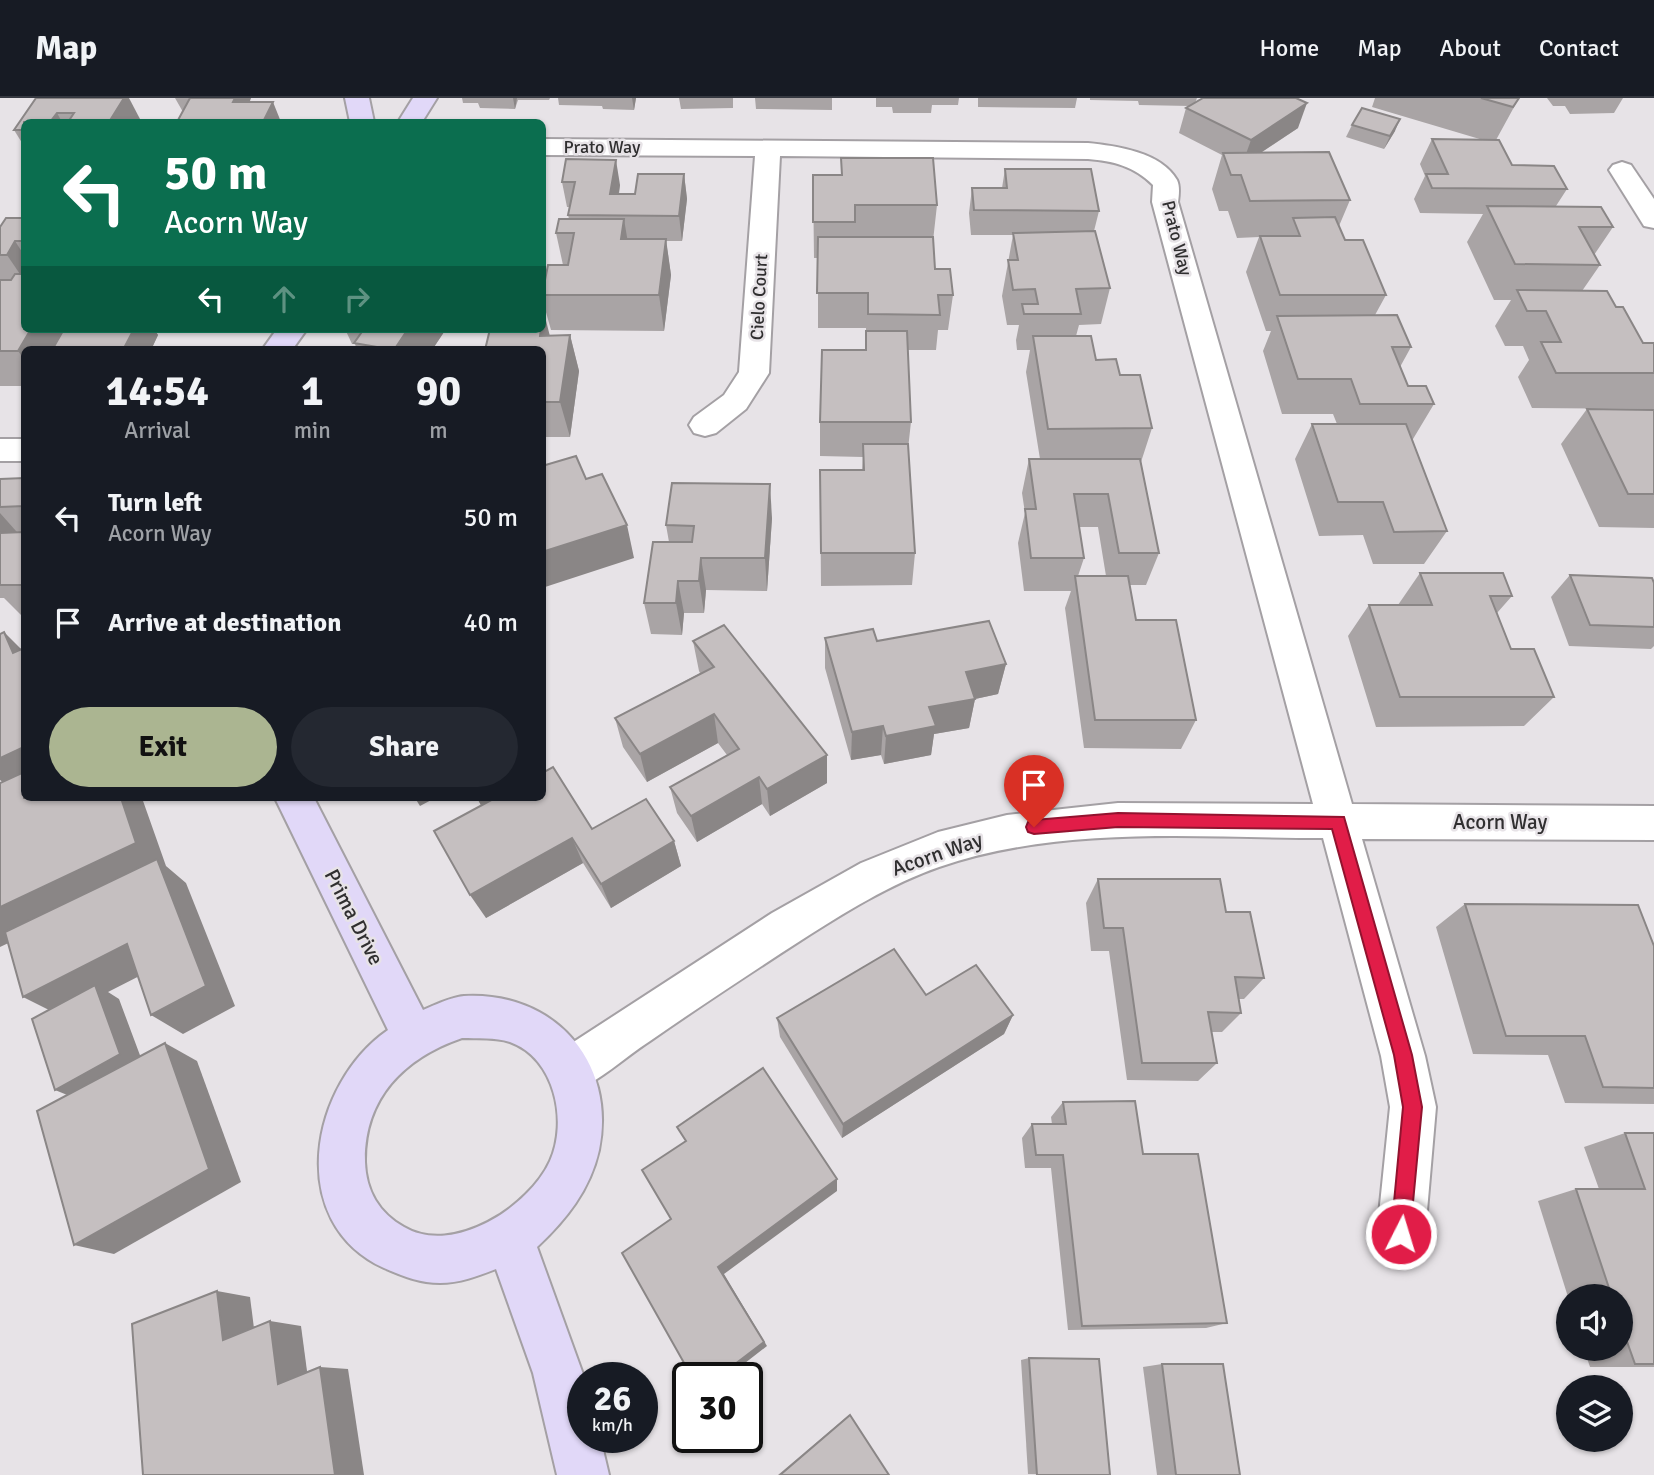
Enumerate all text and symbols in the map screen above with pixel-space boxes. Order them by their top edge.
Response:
text: Map [35,28,97,69]
text: Home [1259,33,1319,63]
text: Map [1357,33,1402,63]
text: About [1440,33,1501,63]
text: Contact [1539,33,1619,63]
street label: Prato Way [564,136,641,158]
text: 50 m [164,143,267,203]
icon: left [49,147,140,238]
street label: Prato Way [1157,198,1197,278]
text: Acorn Way [164,203,308,242]
street label: Cielo Court [746,253,772,341]
icon: left [192,280,230,318]
icon: ahead [265,280,303,318]
icon: right [338,280,376,318]
text: 14:54 [106,366,209,417]
text: 1 [301,366,324,417]
text: 90 [416,366,461,417]
text: Arrival [124,416,191,445]
text: min [294,416,331,445]
text: m [429,416,448,445]
text: Turn left [108,487,202,519]
icon: left [49,499,87,537]
text: 50 m [463,502,518,534]
text: Acorn Way [108,519,211,548]
icon: arrive [49,604,87,642]
text: Arrive at destination [108,607,341,639]
text: 40 m [463,607,518,639]
button: Exit [49,707,277,787]
button: Share [291,707,518,787]
pin [1004,755,1064,827]
icon: arrive [1015,766,1053,804]
street label: Acorn Way [1453,809,1547,835]
street label: Acorn Way [888,826,986,882]
street label: Prima Drive [319,865,389,969]
position arrow [1364,1197,1438,1271]
map controls [1556,1284,1633,1452]
button: sound [1556,1284,1633,1361]
speed limit sign: 30 [672,1362,763,1453]
button: layers [1556,1375,1633,1452]
text: 26 [594,1377,631,1420]
text: km/h [592,1414,633,1436]

